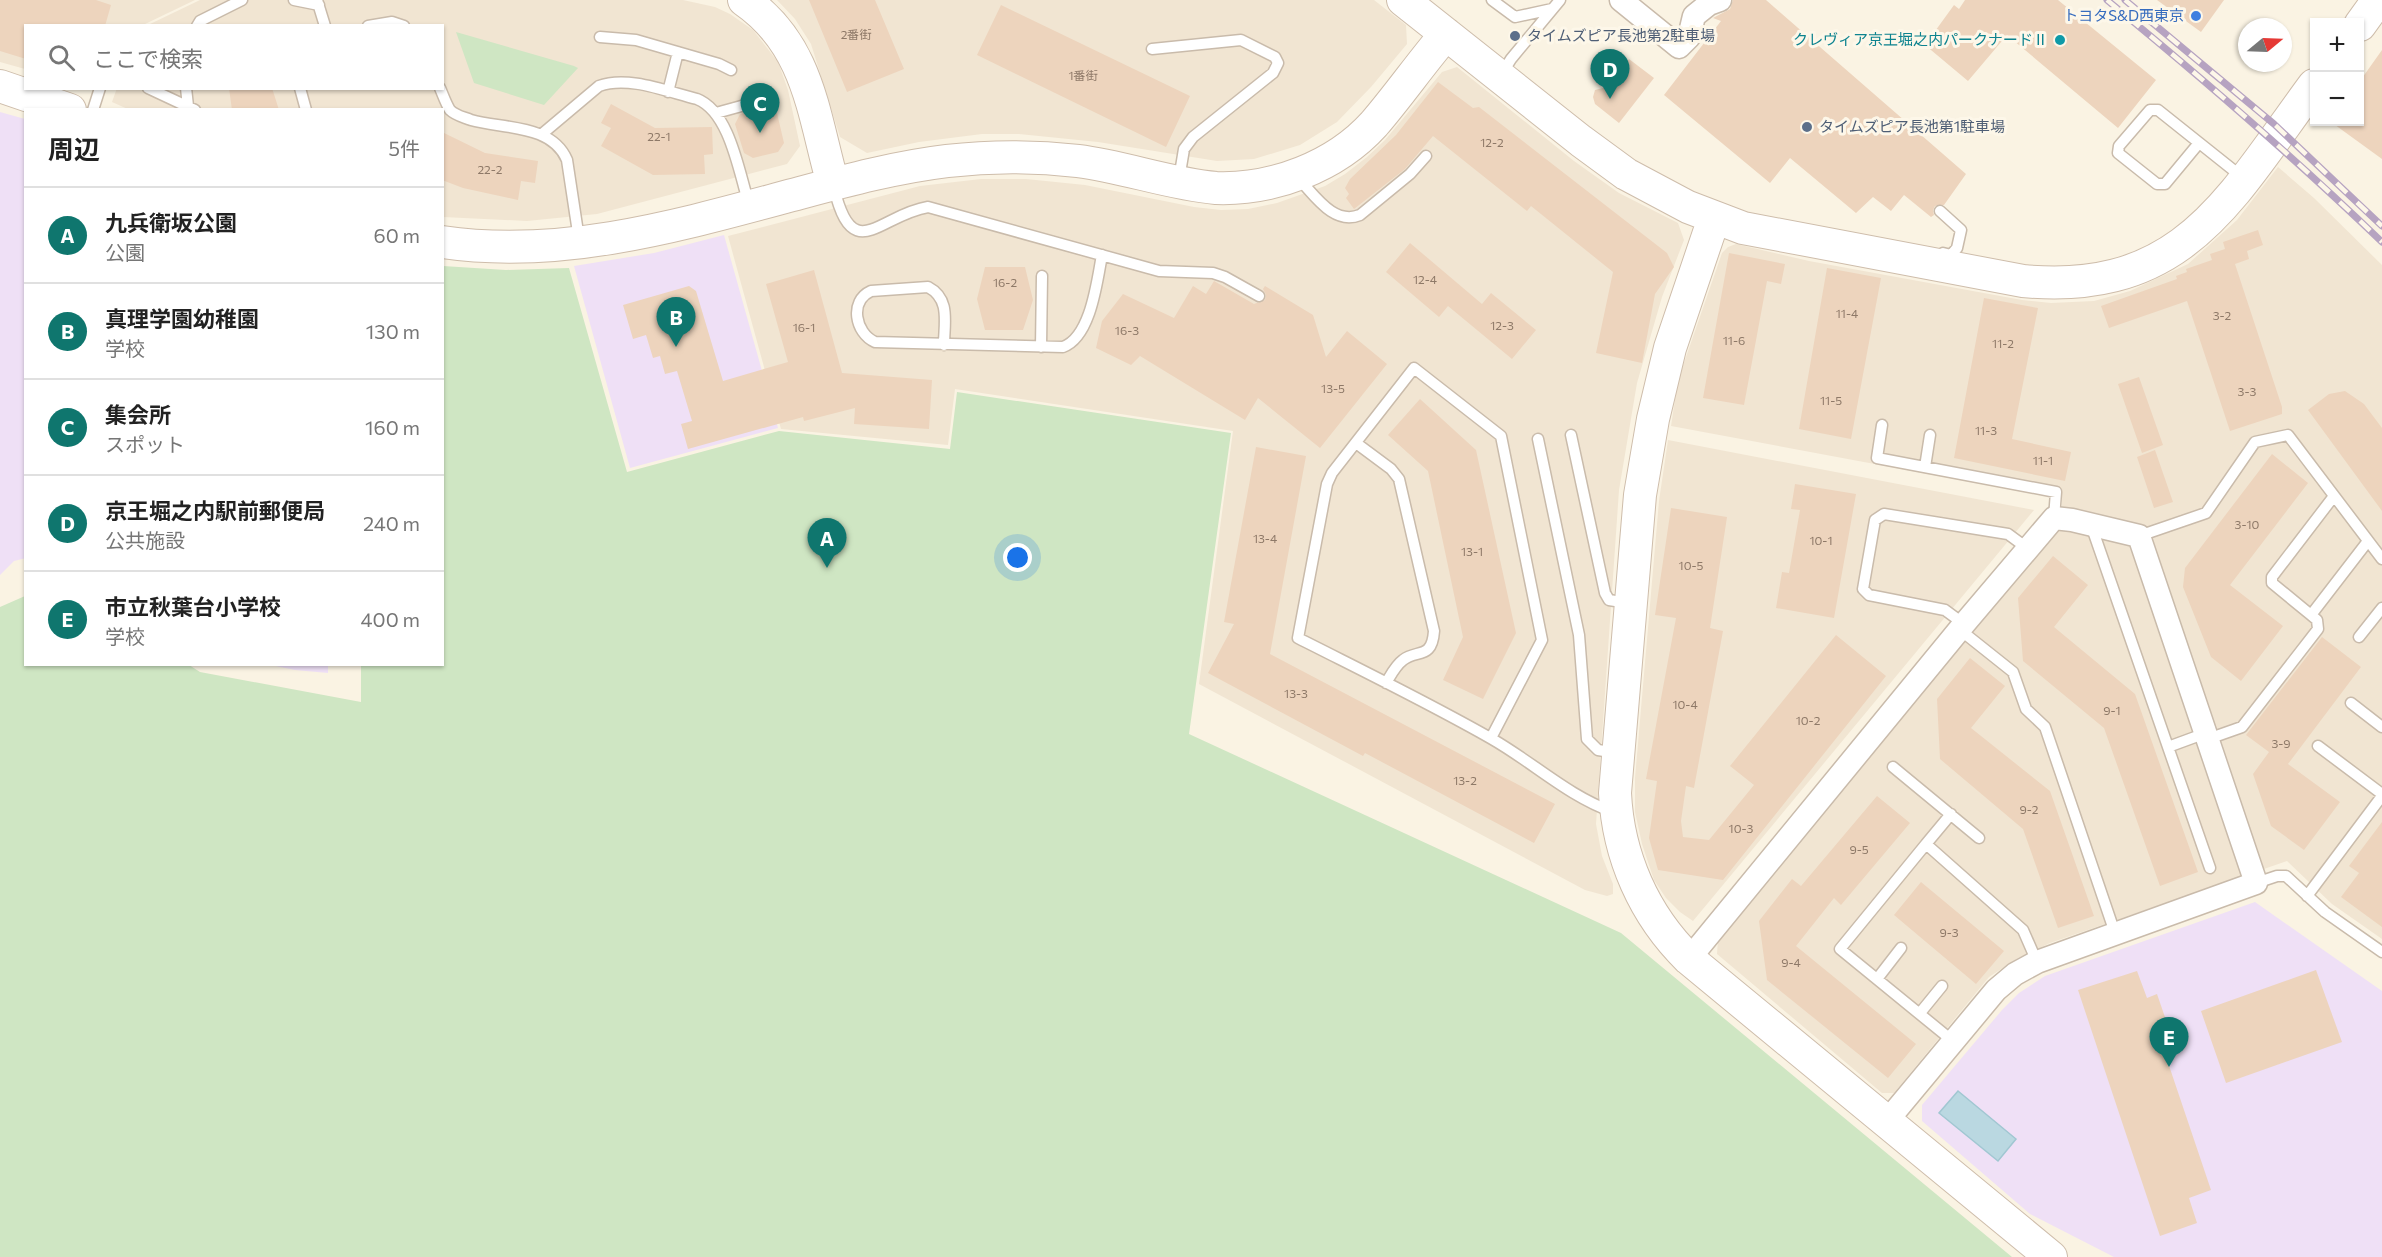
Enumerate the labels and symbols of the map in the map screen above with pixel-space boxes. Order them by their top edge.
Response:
place label: トヨタS&D西東京 [2063,6,2184,24]
marker: トヨタS&D西東京 [2189,9,2203,23]
north arrow [2238,18,2292,72]
place label: タイムズピア長池第2駐車場 [1527,26,1715,44]
house number: 2番街 [841,27,871,41]
marker: タイムズピア長池第2駐車場 [1508,29,1522,43]
place label: クレヴィア京王堀之内パークナードⅡ [1793,30,2048,48]
marker: クレヴィア京王堀之内パークナードⅡ [2053,33,2067,47]
pin: D [1590,50,1630,99]
house number: 1番街 [1068,68,1098,82]
pin: C [740,84,780,133]
place label: タイムズピア長池第1駐車場 [1819,117,2005,135]
marker: タイムズピア長池第1駐車場 [1800,120,1814,134]
house number: 22-1 [647,129,671,143]
house number: 12-2 [1480,135,1504,149]
house number: 22-2 [477,162,503,176]
house number: 12-4 [1413,272,1437,286]
house number: 16-2 [993,275,1017,289]
pin: B [656,298,696,347]
house number: 11-4 [1836,306,1858,320]
house number: 3-2 [2213,308,2232,322]
house number: 12-3 [1490,318,1514,332]
house number: 16-1 [793,320,815,334]
house number: 16-3 [1115,323,1139,337]
house number: 11-6 [1723,333,1745,347]
house number: 11-2 [1992,336,2014,350]
house number: 13-5 [1321,381,1345,395]
house number: 3-3 [2238,384,2257,398]
house number: 11-5 [1820,393,1842,407]
house number: 11-3 [1975,423,1997,437]
house number: 11-1 [2033,453,2053,467]
house number: 3-10 [2235,517,2260,531]
pin: A [808,518,846,568]
house number: 13-4 [1253,531,1277,545]
house number: 10-1 [1809,533,1833,547]
your location [1003,543,1032,572]
house number: 13-1 [1461,544,1483,558]
house number: 10-5 [1679,558,1704,572]
house number: 13-3 [1284,686,1308,700]
house number: 10-4 [1672,697,1698,711]
house number: 9-1 [2103,703,2121,717]
house number: 10-2 [1796,713,1821,727]
house number: 3-9 [2271,736,2291,750]
house number: 13-2 [1453,773,1477,787]
house number: 9-2 [2019,802,2039,816]
house number: 10-3 [1729,821,1754,835]
house number: 9-5 [1849,842,1869,856]
house number: 9-3 [1939,925,1959,939]
house number: 9-4 [1781,955,1801,969]
pin: E [2150,1018,2188,1067]

